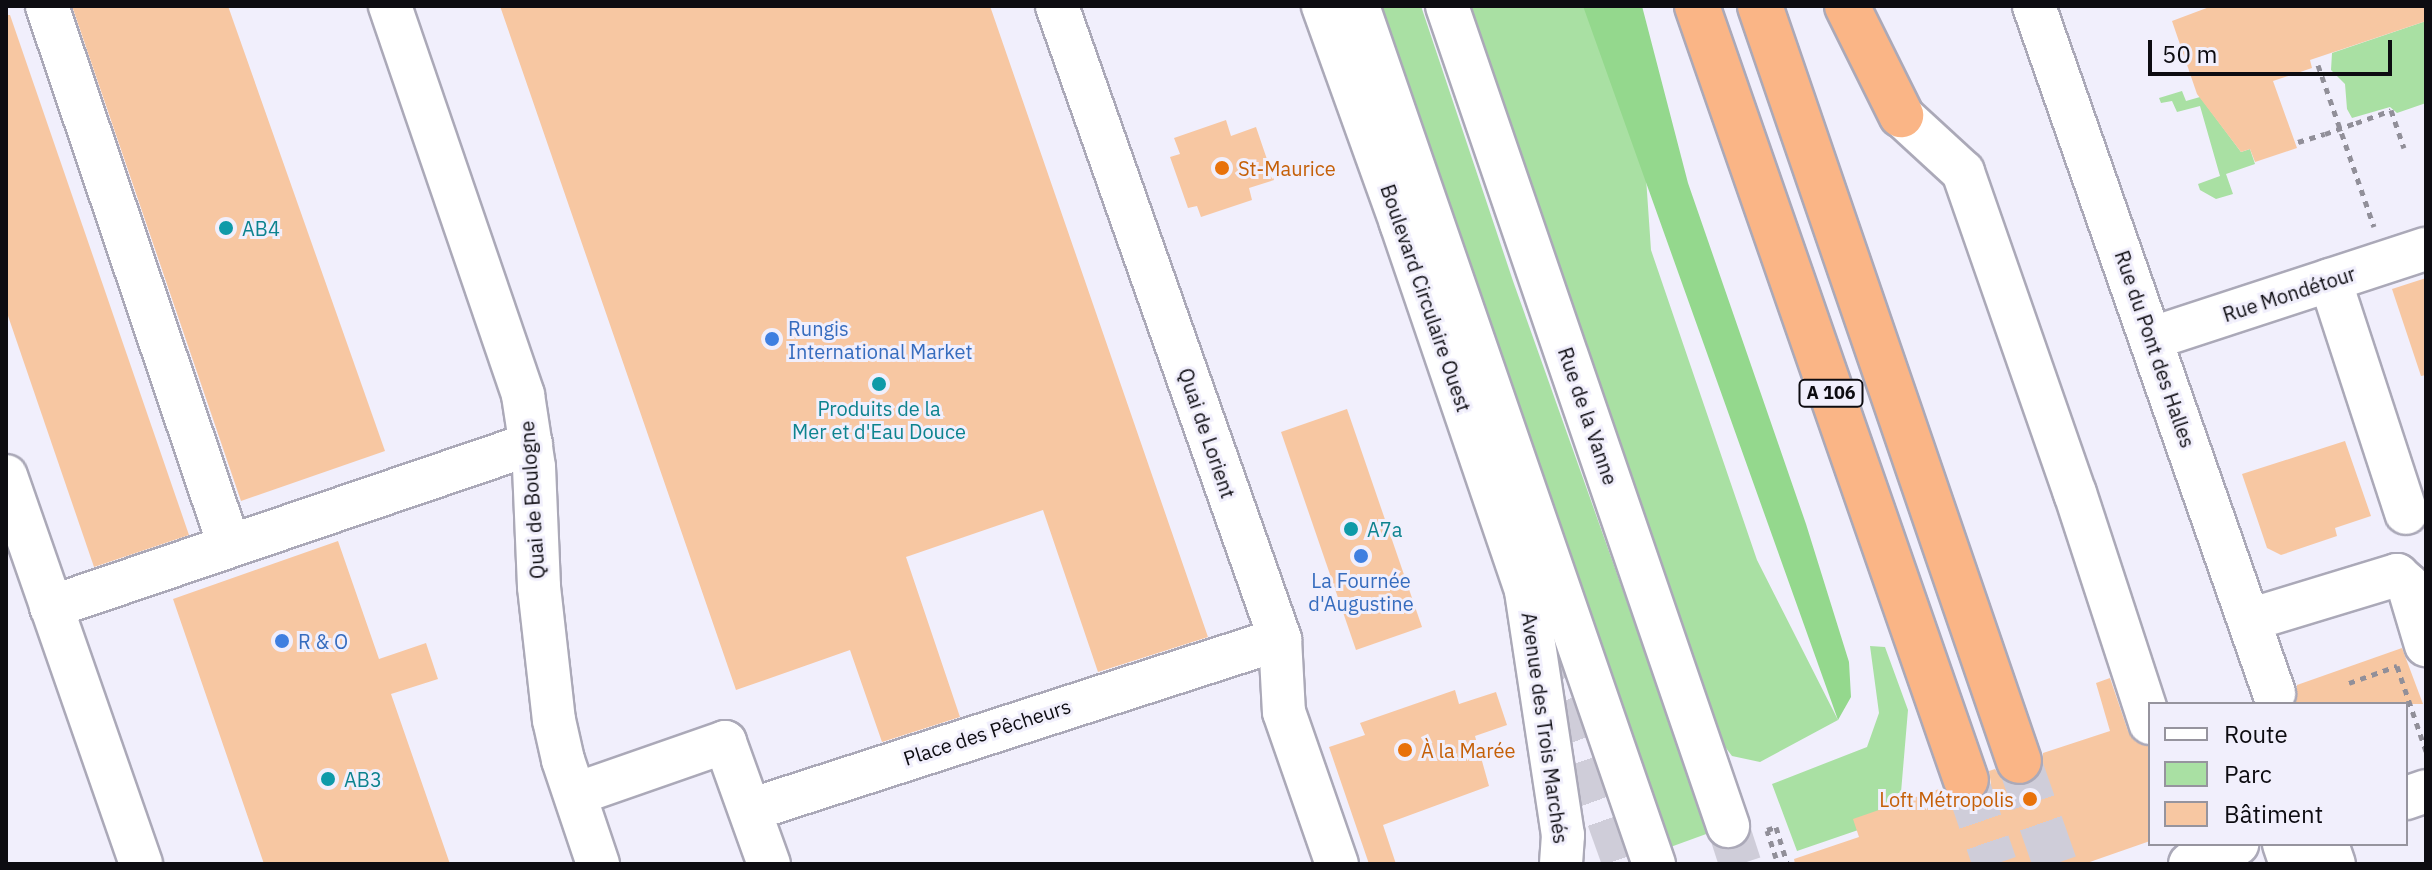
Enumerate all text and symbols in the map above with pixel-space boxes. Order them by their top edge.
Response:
scale bar [2152,24,2396,74]
text: 50 m [2162,38,2217,70]
place label: St-Maurice [1238,156,1336,180]
marker: St-Maurice [1213,159,1231,177]
street label: Boulevard Circulaire Ouest [1376,181,1476,415]
place label: AB4 [242,216,280,240]
marker: AB4 [217,219,235,237]
street label: Rue du Pont des Halles [2110,247,2200,451]
street label: Rue Mondétour [2220,261,2358,327]
place label: Rungis International Market [788,316,973,363]
marker: Rungis International Market [763,330,781,348]
street label: Rue de la Vanne [1553,344,1623,488]
street label: Quai de Lorient [1174,365,1240,501]
marker: Produits de la Mer et d'Eau Douce [870,375,888,393]
road number: A 106 [1797,379,1865,407]
place label: Produits de la Mer et d'Eau Douce [792,396,966,443]
street label: Quai de Boulogne [515,420,549,580]
place label: A7a [1367,517,1402,541]
marker: A7a [1342,520,1360,538]
marker: La Fournée d'Augustine [1352,547,1370,565]
place label: La Fournée d'Augustine [1308,568,1414,615]
street label: Avenue des Trois Marchés [1517,611,1573,845]
place label: R & O [298,629,348,653]
marker: R & O [273,632,291,650]
street label: Place des Pêcheurs [900,694,1074,770]
legend [2148,702,2408,846]
text: Route [2224,718,2288,750]
place label: À la Marée [1421,738,1515,762]
marker: À la Marée [1396,741,1414,759]
text: Parc [2224,758,2272,790]
place label: AB3 [344,767,382,791]
marker: AB3 [319,770,337,788]
place label: Loft Métropolis [1879,787,2014,811]
marker: Loft Métropolis [2021,790,2039,808]
text: Bâtiment [2224,798,2323,830]

